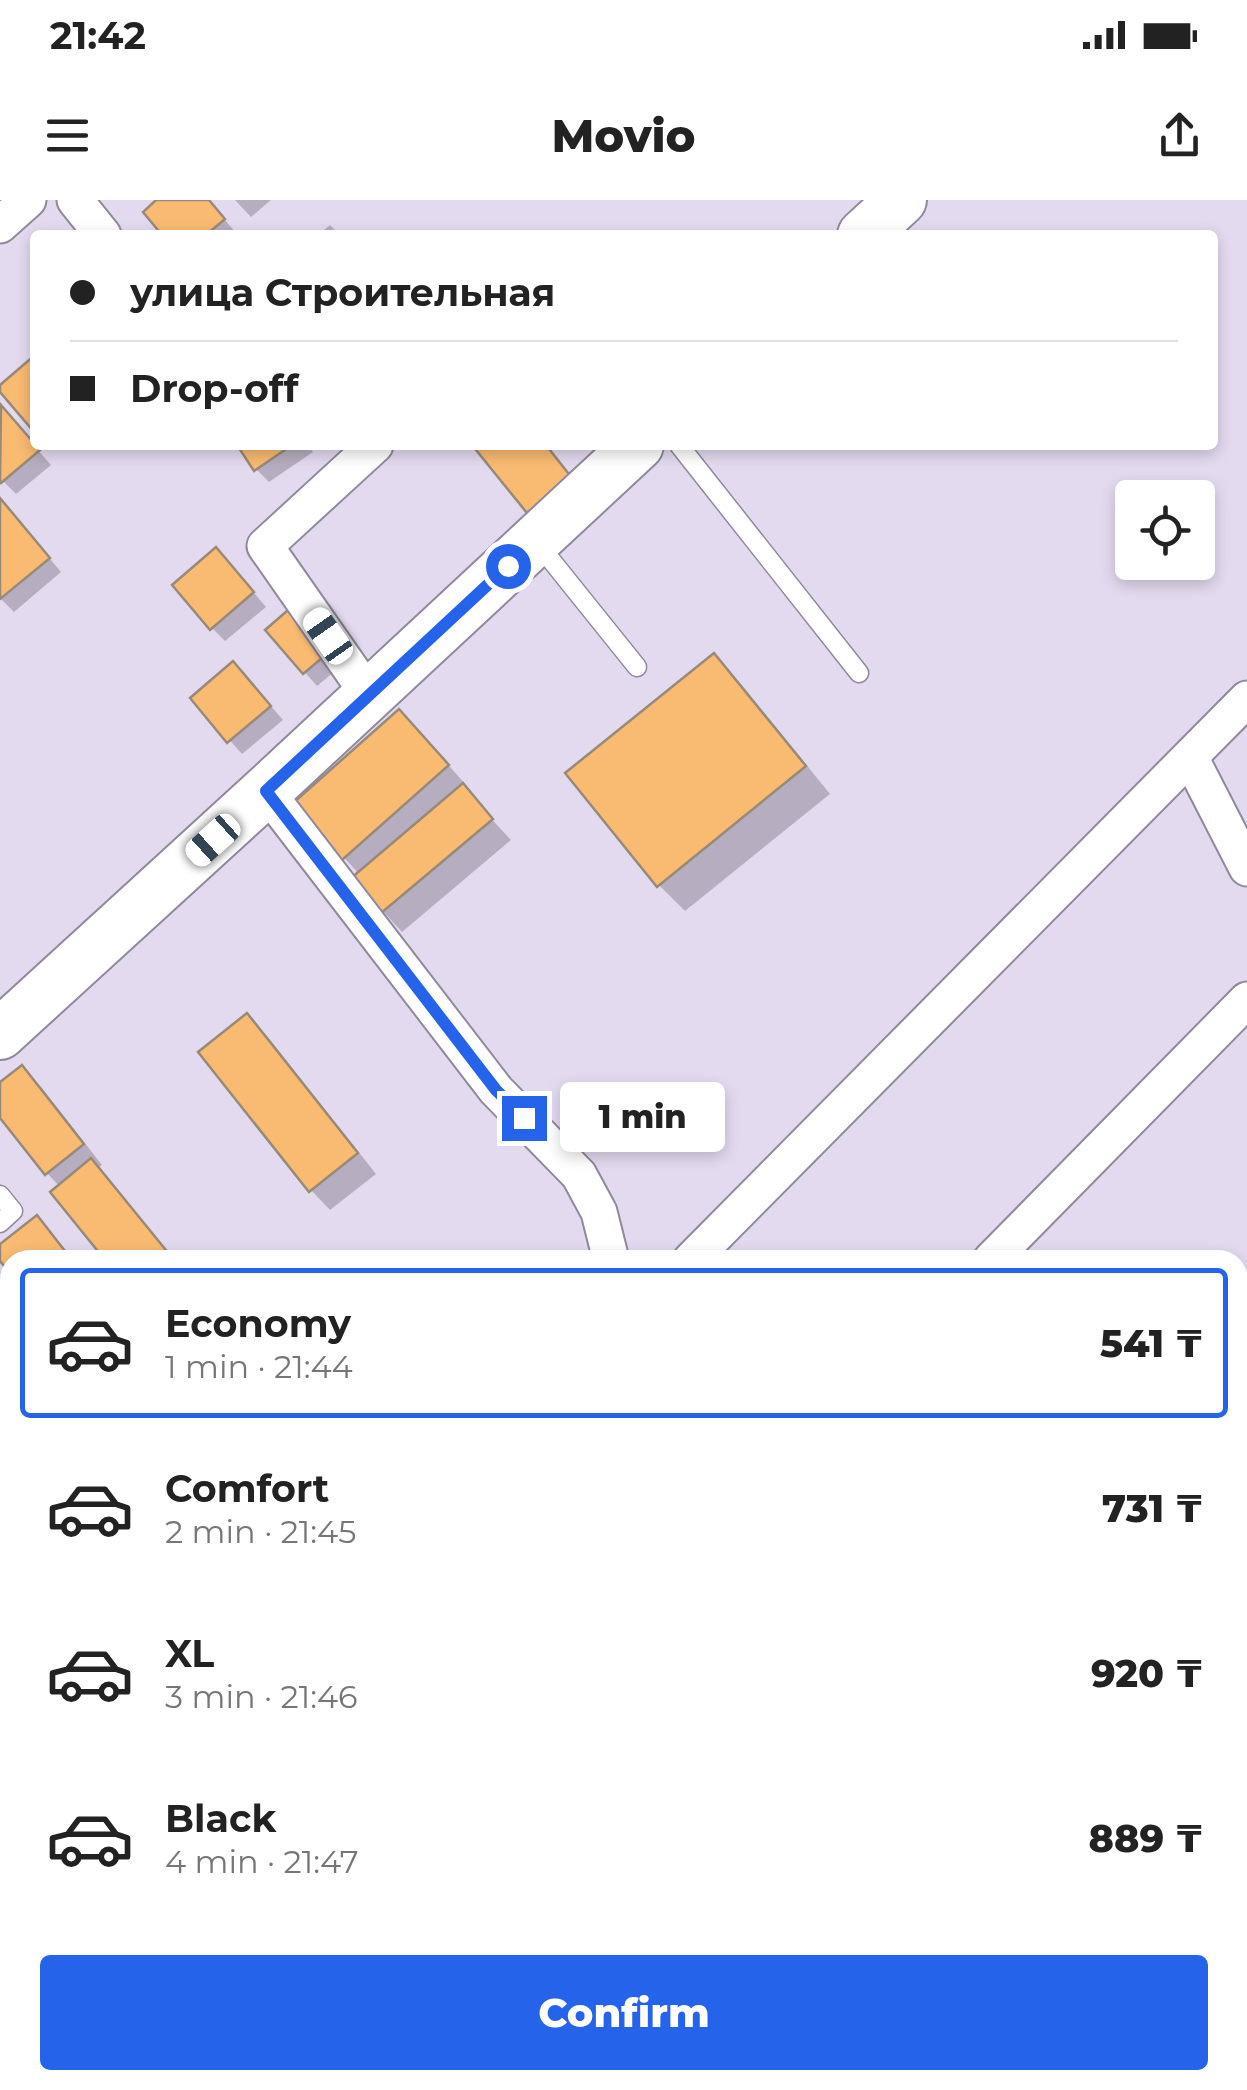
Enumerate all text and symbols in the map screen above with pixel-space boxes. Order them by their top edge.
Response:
text: 21:42 [50,12,146,59]
icon: menu [40,108,95,163]
text: Movio [551,108,696,163]
icon: share [1152,108,1207,163]
text: улица Строительная [130,269,555,316]
text: Drop-off [130,365,299,412]
map controls [1115,480,1215,580]
button: locate [1115,480,1215,580]
route start [486,544,531,589]
car [299,603,357,669]
car [181,809,245,871]
callout: 1 min [559,1083,724,1153]
route end [502,1096,547,1141]
text: 1 min [598,1097,687,1136]
icon: car [45,1298,135,1388]
text: Economy [165,1300,351,1347]
text: 541 ₸ [1100,1320,1203,1367]
text: 1 min · 21:44 [165,1347,353,1386]
icon: car [45,1463,135,1553]
text: Comfort [165,1465,329,1512]
text: 731 ₸ [1102,1485,1203,1532]
text: 2 min · 21:45 [165,1512,356,1551]
icon: car [45,1628,135,1718]
text: XL [165,1630,214,1677]
text: 920 ₸ [1091,1650,1203,1697]
text: 3 min · 21:46 [165,1677,358,1716]
icon: car [45,1793,135,1883]
text: Black [165,1795,276,1842]
text: 889 ₸ [1089,1815,1203,1862]
text: 4 min · 21:47 [165,1842,358,1881]
button: Confirm [40,1955,1208,2070]

